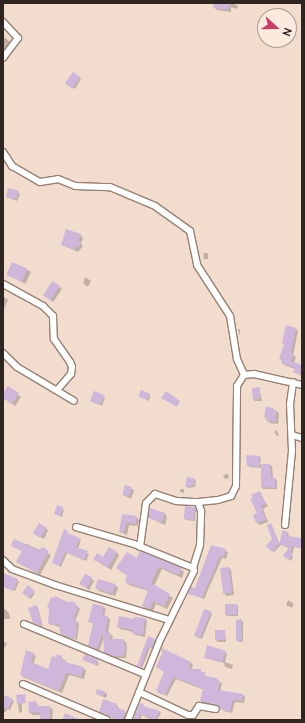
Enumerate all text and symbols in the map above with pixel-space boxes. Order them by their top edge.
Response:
north arrow [257,8,297,48]
text: N [279,26,295,38]

